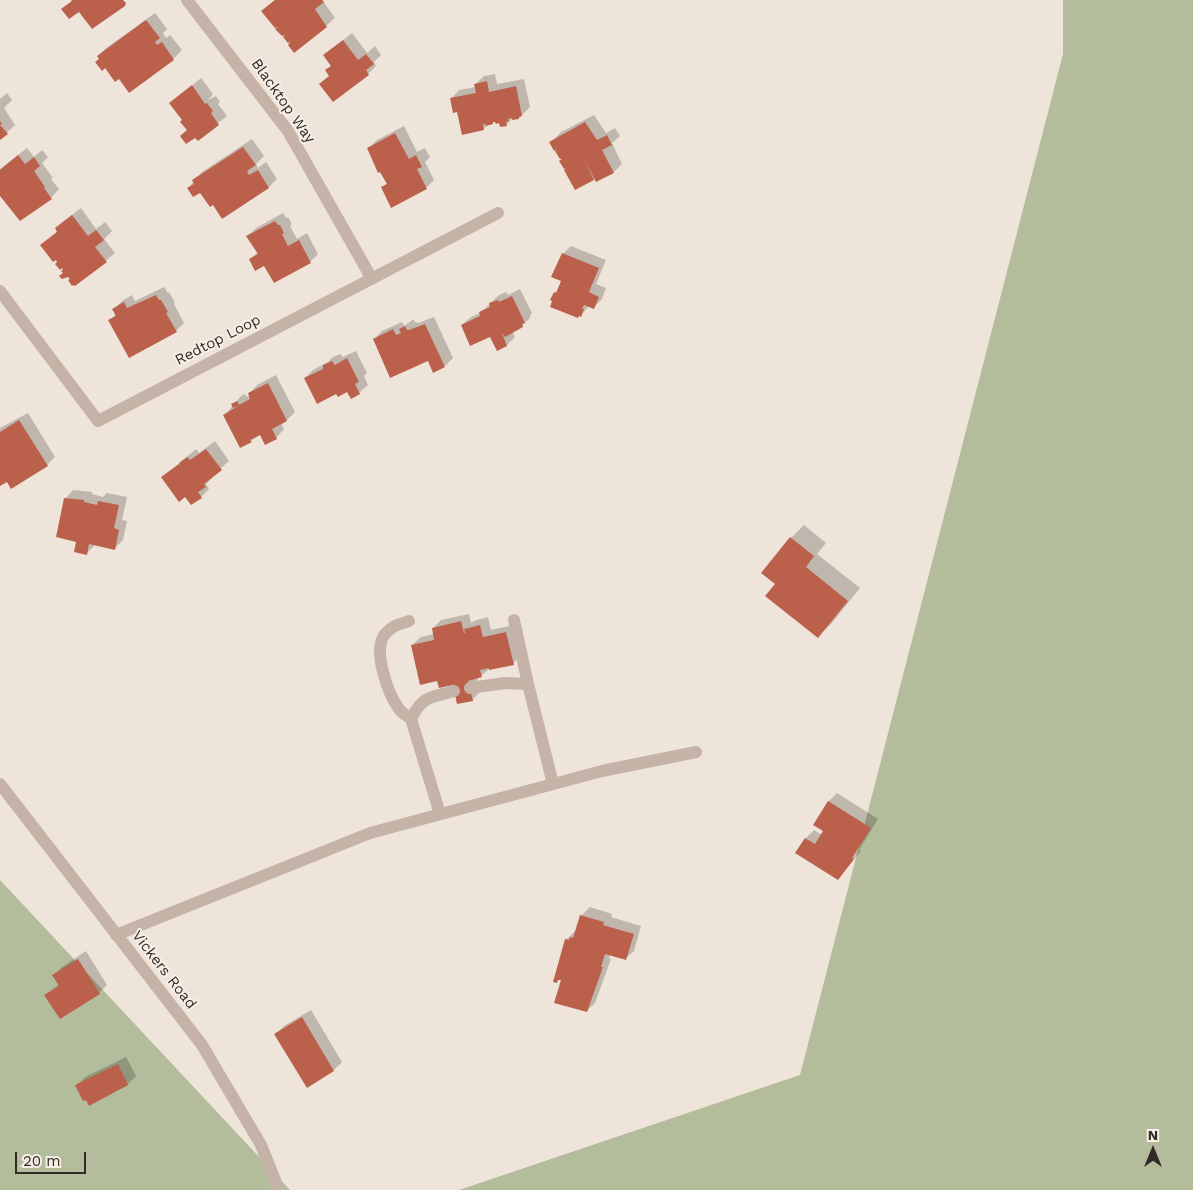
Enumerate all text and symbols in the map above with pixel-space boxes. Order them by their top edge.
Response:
street label: Blacktop Way [247,55,319,147]
street label: Redtop Loop [172,311,264,369]
street label: Vickers Road [128,927,200,1013]
north arrow [1128,1125,1178,1175]
text: N [1148,1127,1158,1143]
scale bar [18,1142,89,1174]
text: 20 m [23,1152,61,1170]

